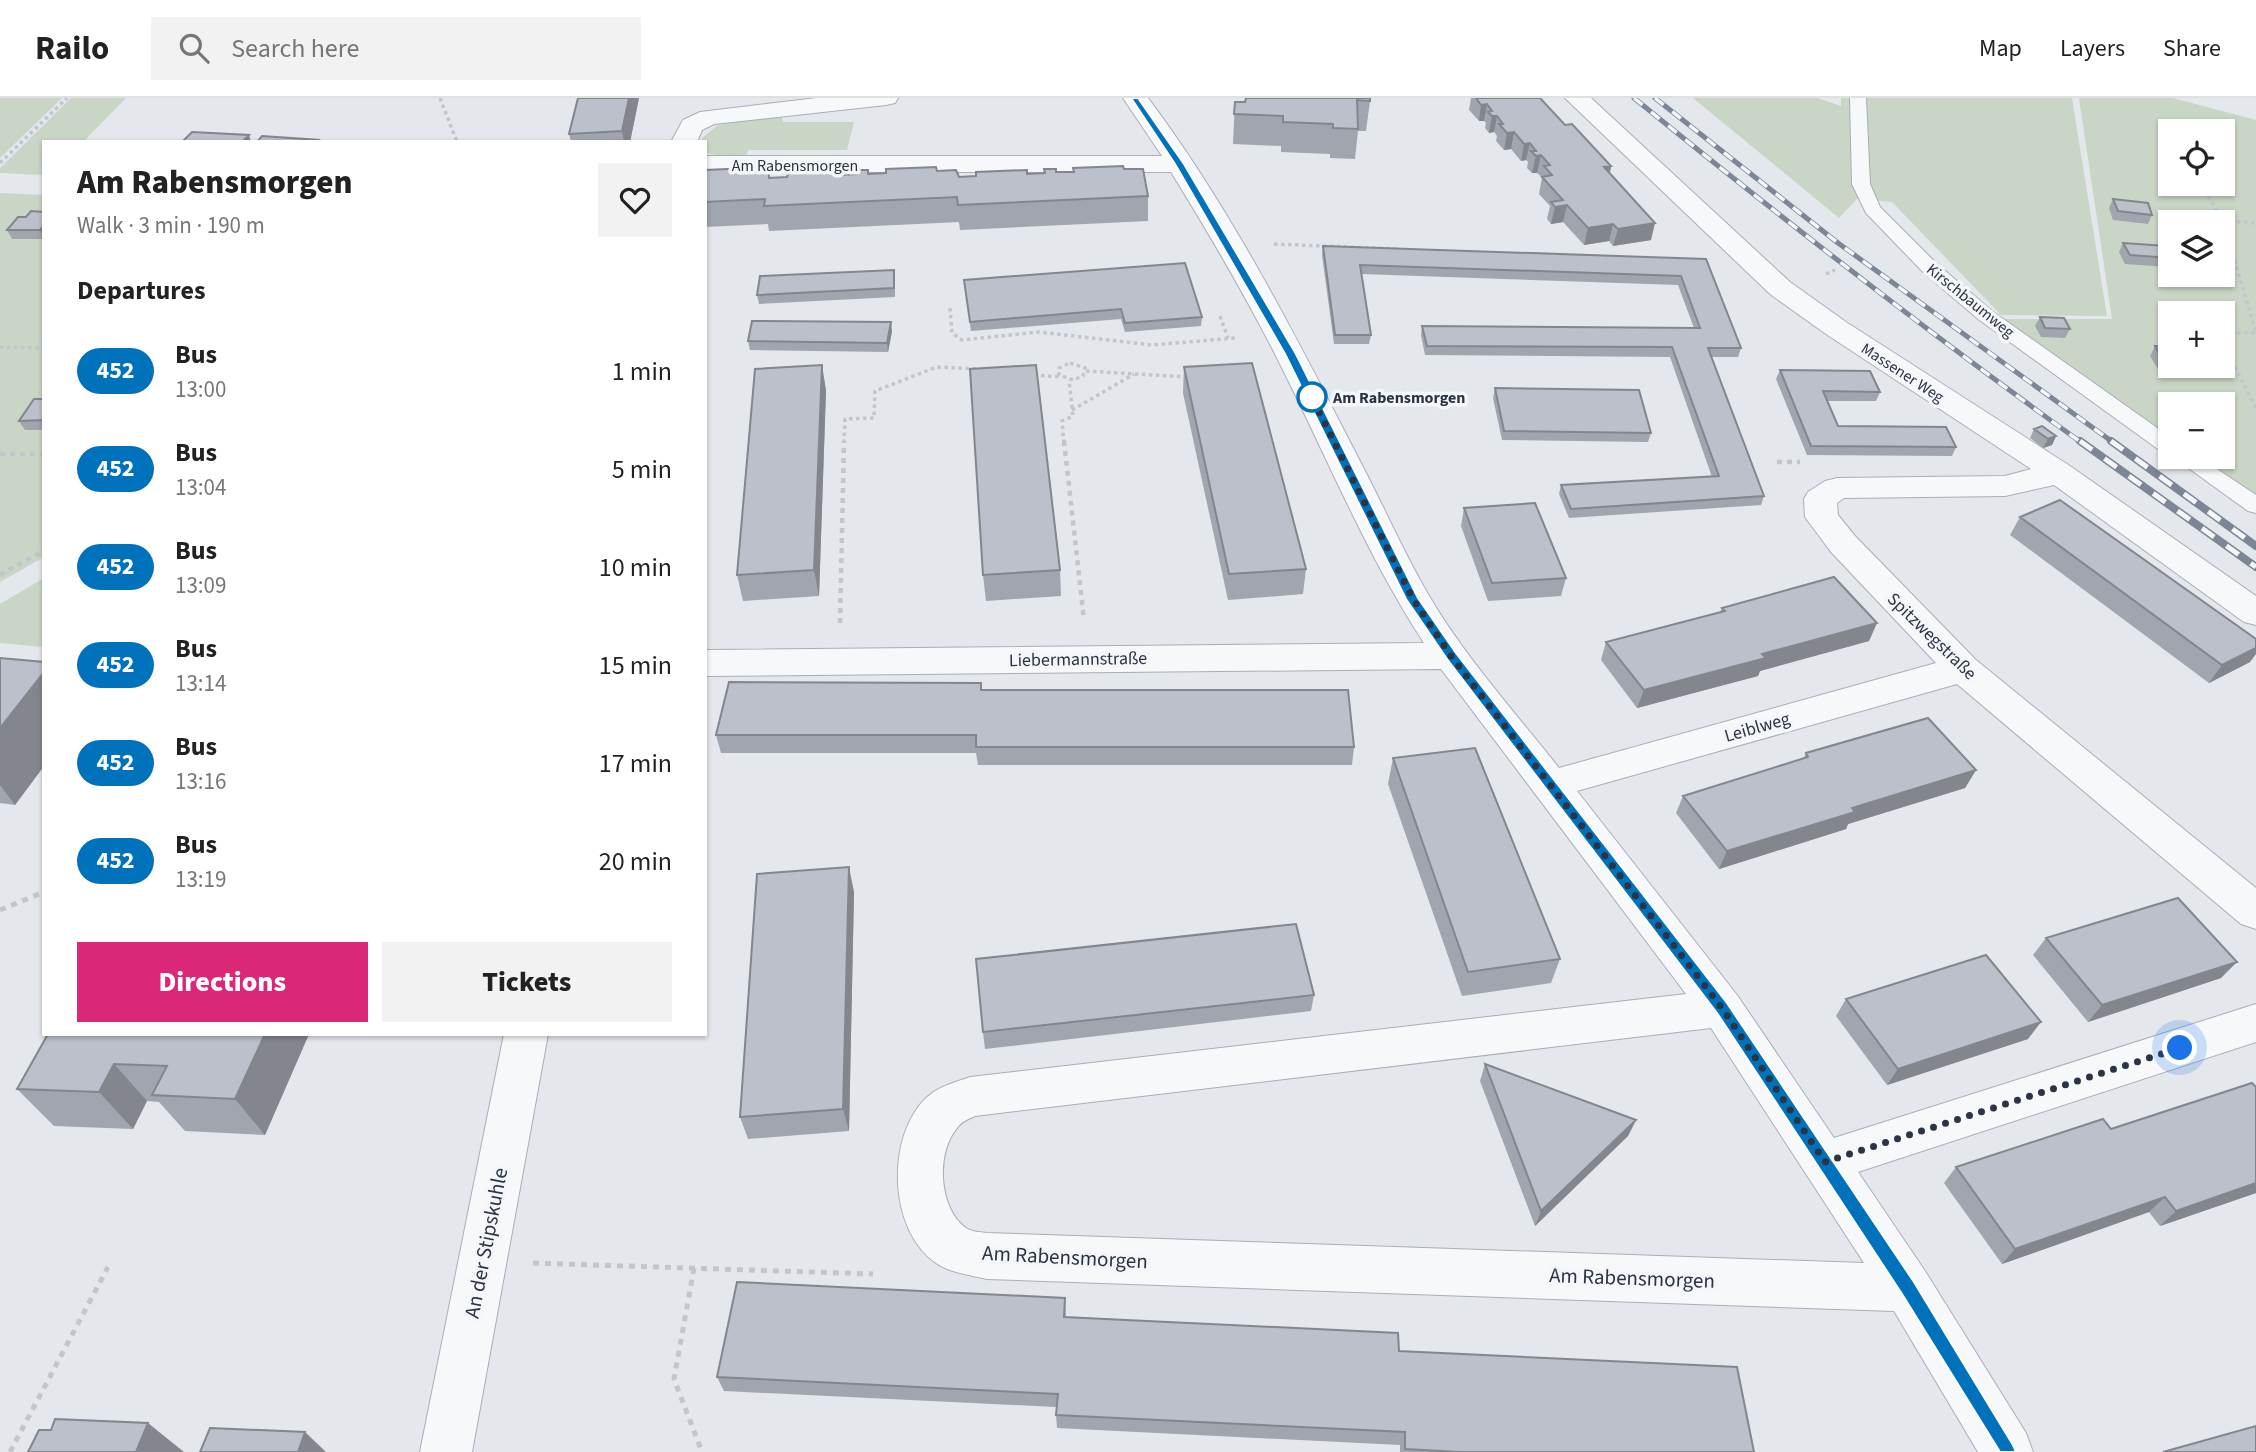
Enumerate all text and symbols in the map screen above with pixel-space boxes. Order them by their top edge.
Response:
search box [151,17,641,80]
text: Railo [35,25,109,72]
icon: search [175,29,213,67]
text: Search here [231,30,359,67]
text: Map [1979,31,2022,66]
text: Layers [2060,31,2125,66]
text: Share [2163,31,2221,66]
map controls [2158,119,2235,469]
button: locate [2158,119,2235,196]
street label: Am Rabensmorgen [732,155,858,177]
text: Am Rabensmorgen [77,159,352,206]
button: heart [598,163,672,237]
text: Walk · 3 min · 190 m [77,209,265,242]
button: layers [2158,210,2235,287]
street label: Kirschbaumweg [1922,258,2019,343]
text: Departures [77,272,205,309]
button: + [2158,301,2235,378]
text: Bus [175,336,217,373]
street label: Massener Weg [1857,338,1948,408]
text: 452 [96,353,135,388]
text: 1 min [612,353,672,390]
text: 13:00 [175,373,226,406]
marker: Am Rabensmorgen [1297,382,1327,412]
place label: Am Rabensmorgen [1332,387,1465,409]
button: − [2158,392,2235,469]
text: Bus [175,434,217,471]
text: 452 [96,451,135,486]
text: 5 min [612,451,672,488]
text: 13:04 [175,471,226,504]
text: Bus [175,532,217,569]
text: 452 [96,549,135,584]
text: 10 min [599,549,672,586]
text: 13:09 [175,569,226,602]
street label: Spitzwegstraße [1881,587,1982,686]
text: Bus [175,630,217,667]
street label: Liebermannstraße [1009,646,1147,673]
text: 452 [96,647,135,682]
text: 15 min [599,647,672,684]
text: 13:14 [175,667,226,700]
street label: Leiblweg [1721,706,1793,749]
text: Bus [175,728,217,765]
text: 452 [96,745,135,780]
text: 17 min [599,745,672,782]
text: 13:16 [175,765,226,798]
text: Bus [175,826,217,863]
text: 452 [96,843,135,878]
text: 20 min [599,843,672,880]
text: 13:19 [175,863,226,896]
button: Directions [77,942,368,1022]
button: Tickets [382,942,672,1022]
your location [2162,1030,2197,1065]
street label: An der Stipskuhle [457,1165,515,1321]
street label: Am Rabensmorgen [981,1238,1149,1276]
street label: Am Rabensmorgen [1549,1260,1715,1296]

